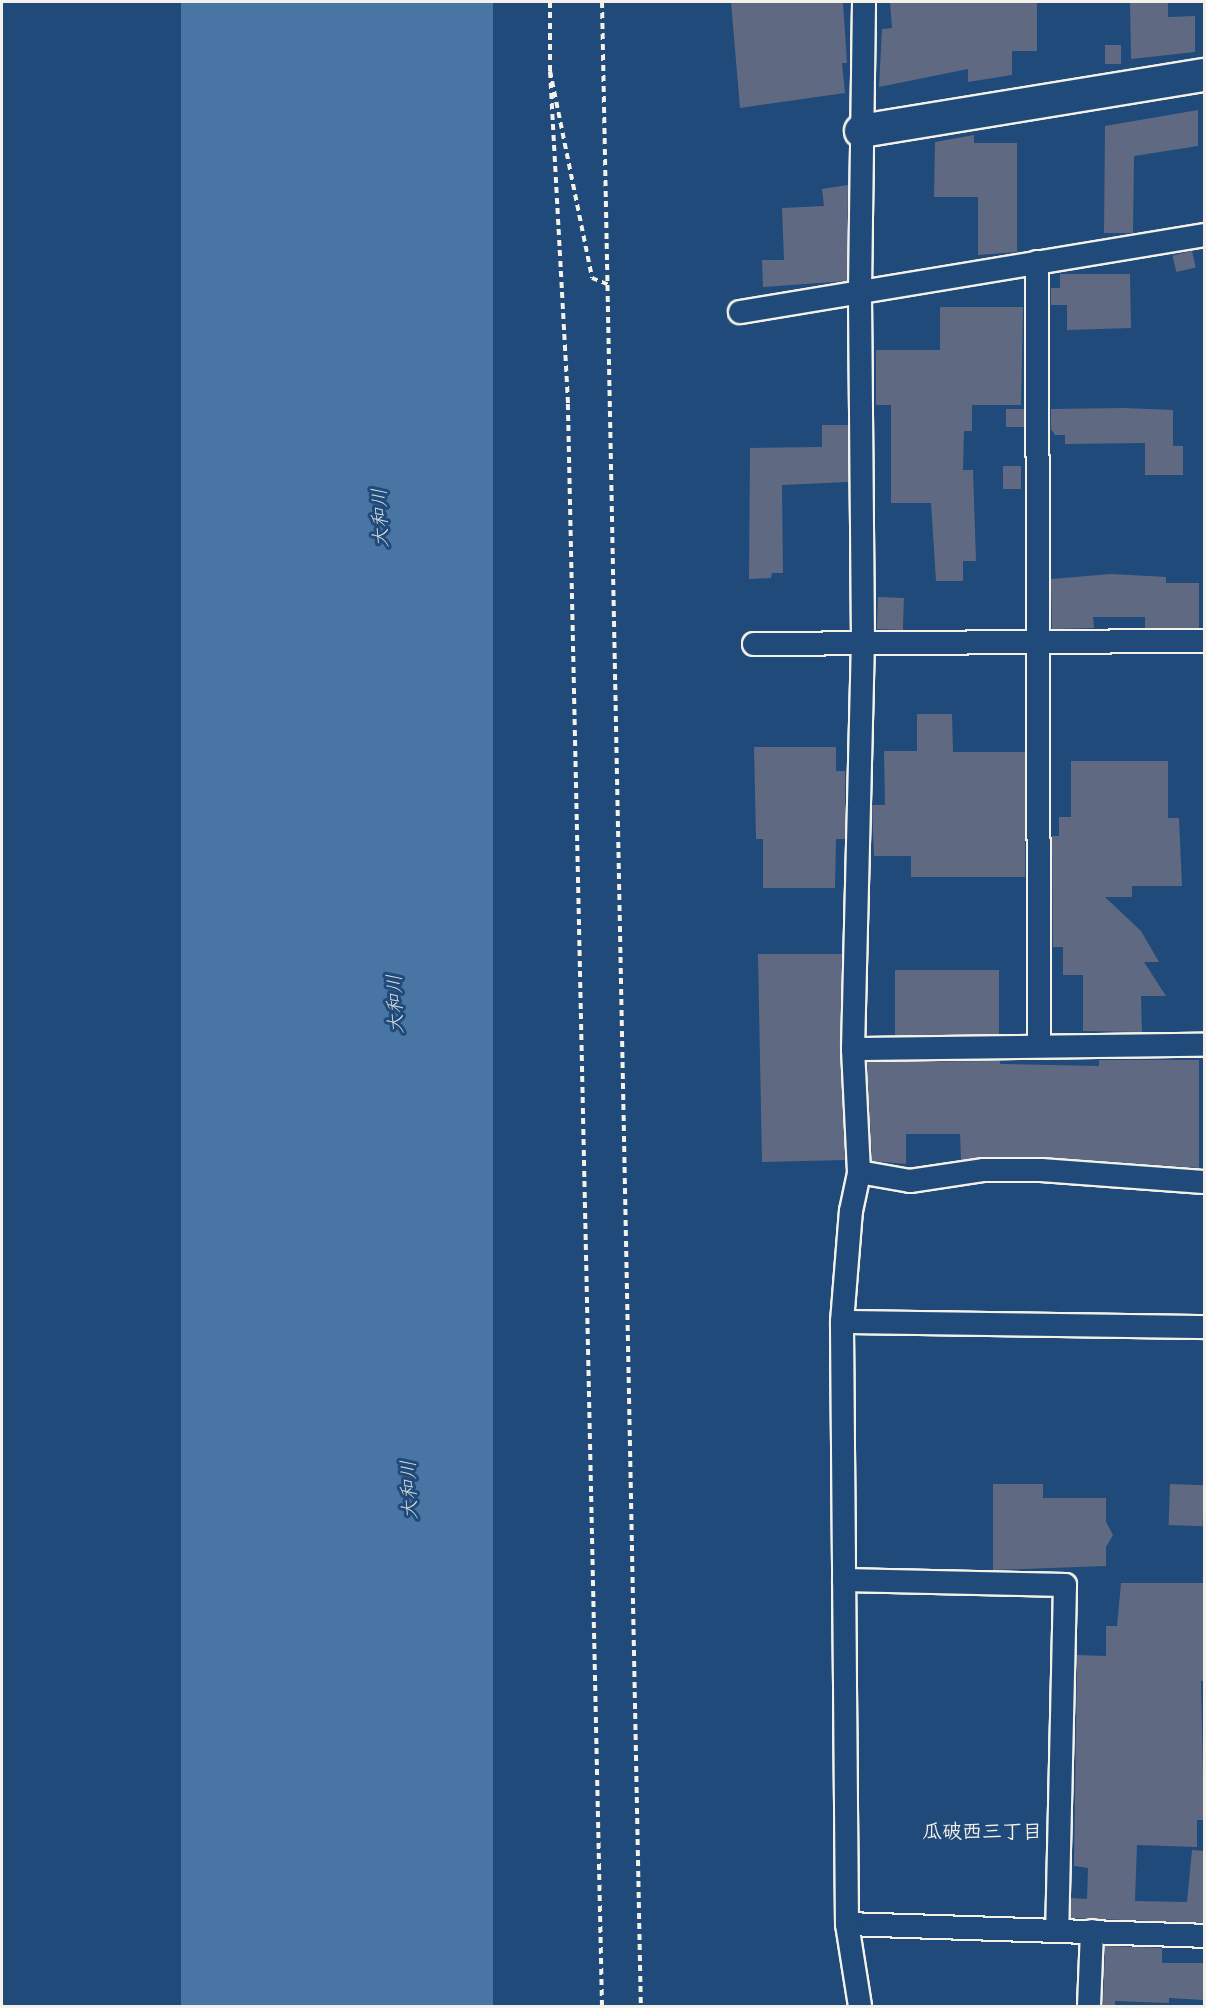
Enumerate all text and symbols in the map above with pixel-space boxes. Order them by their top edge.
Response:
water label: 大和川 [367,488,393,548]
water label: 大和川 [382,974,408,1034]
water label: 大和川 [396,1460,422,1520]
district label: 瓜破西三丁目 [922,1819,1042,1843]

